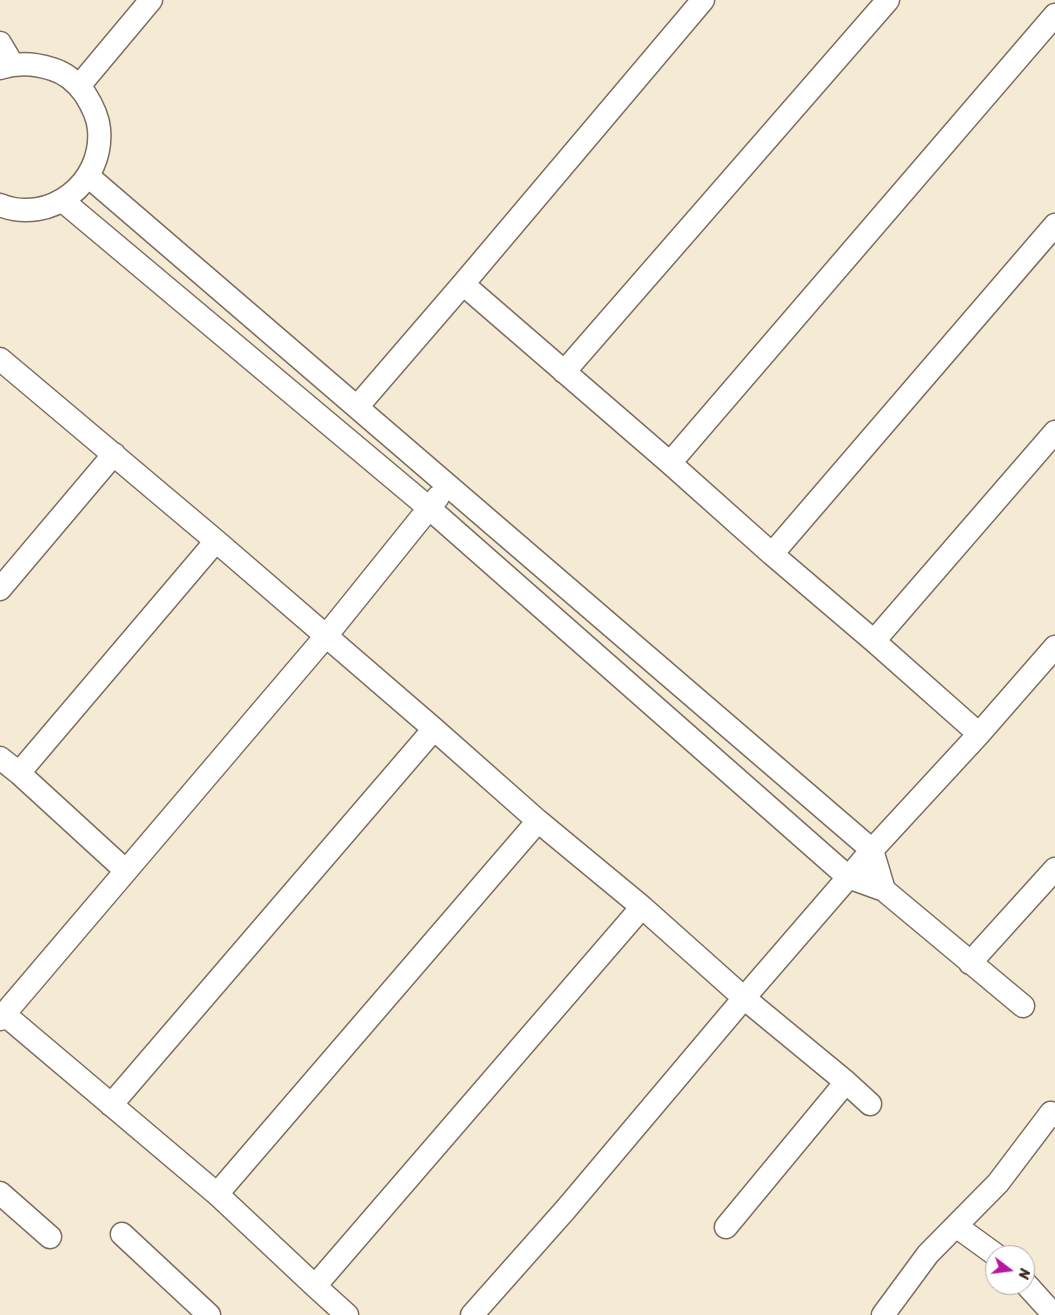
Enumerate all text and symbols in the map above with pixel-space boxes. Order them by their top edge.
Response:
north arrow [985,1245,1035,1295]
text: N [1011,1266,1037,1282]

